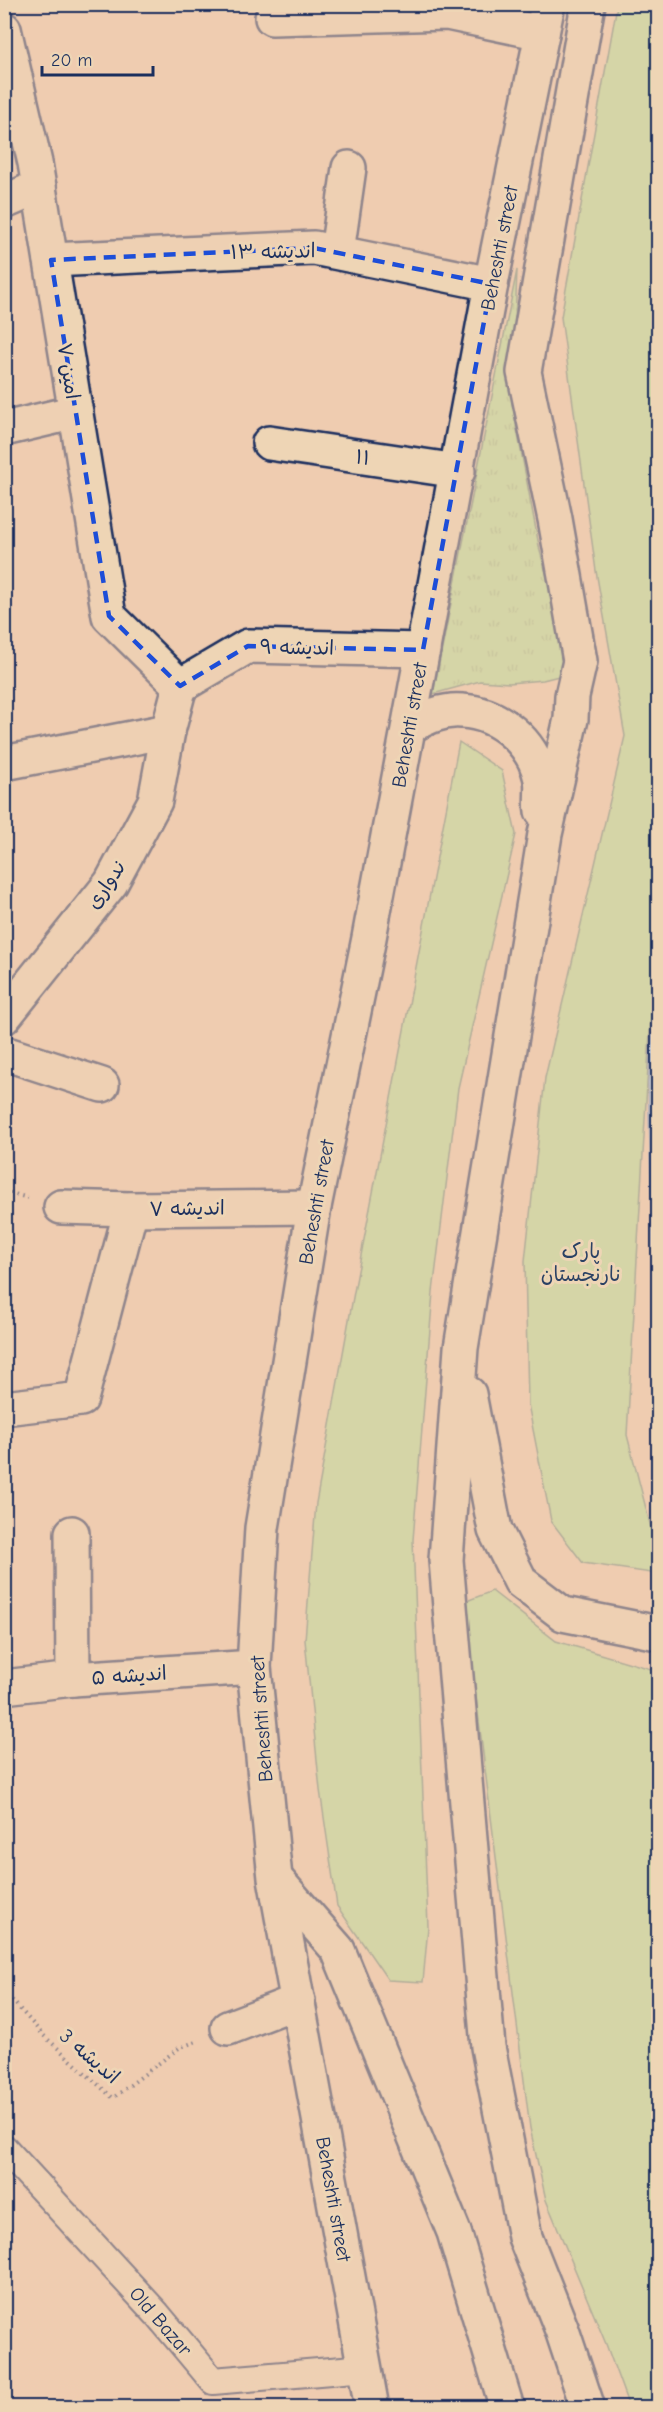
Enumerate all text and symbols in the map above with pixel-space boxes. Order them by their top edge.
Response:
scale bar [42,39,153,77]
text: 20 m [51,50,92,71]
street label: Beheshti street [476,183,523,312]
street label: اندیشه ۱۳ [230,239,316,264]
street label: امین ۷ [53,341,84,401]
street label: ۱۱ [354,445,372,470]
street label: اندیشه ۹ [260,635,334,660]
street label: Beheshti street [387,660,432,789]
street label: ندواری [82,855,131,913]
street label: Beheshti street [294,1137,339,1266]
street label: اندیشه ۷ [149,1196,225,1221]
park label: پارک نارنجستان [541,1240,621,1286]
street label: Beheshti street [246,1654,277,1783]
street label: اندیشه ۵ [91,1661,168,1690]
street label: اندیشه 3 [55,2024,124,2089]
street label: Beheshti street [311,2135,356,2265]
street label: Old Bazar [124,2282,197,2361]

